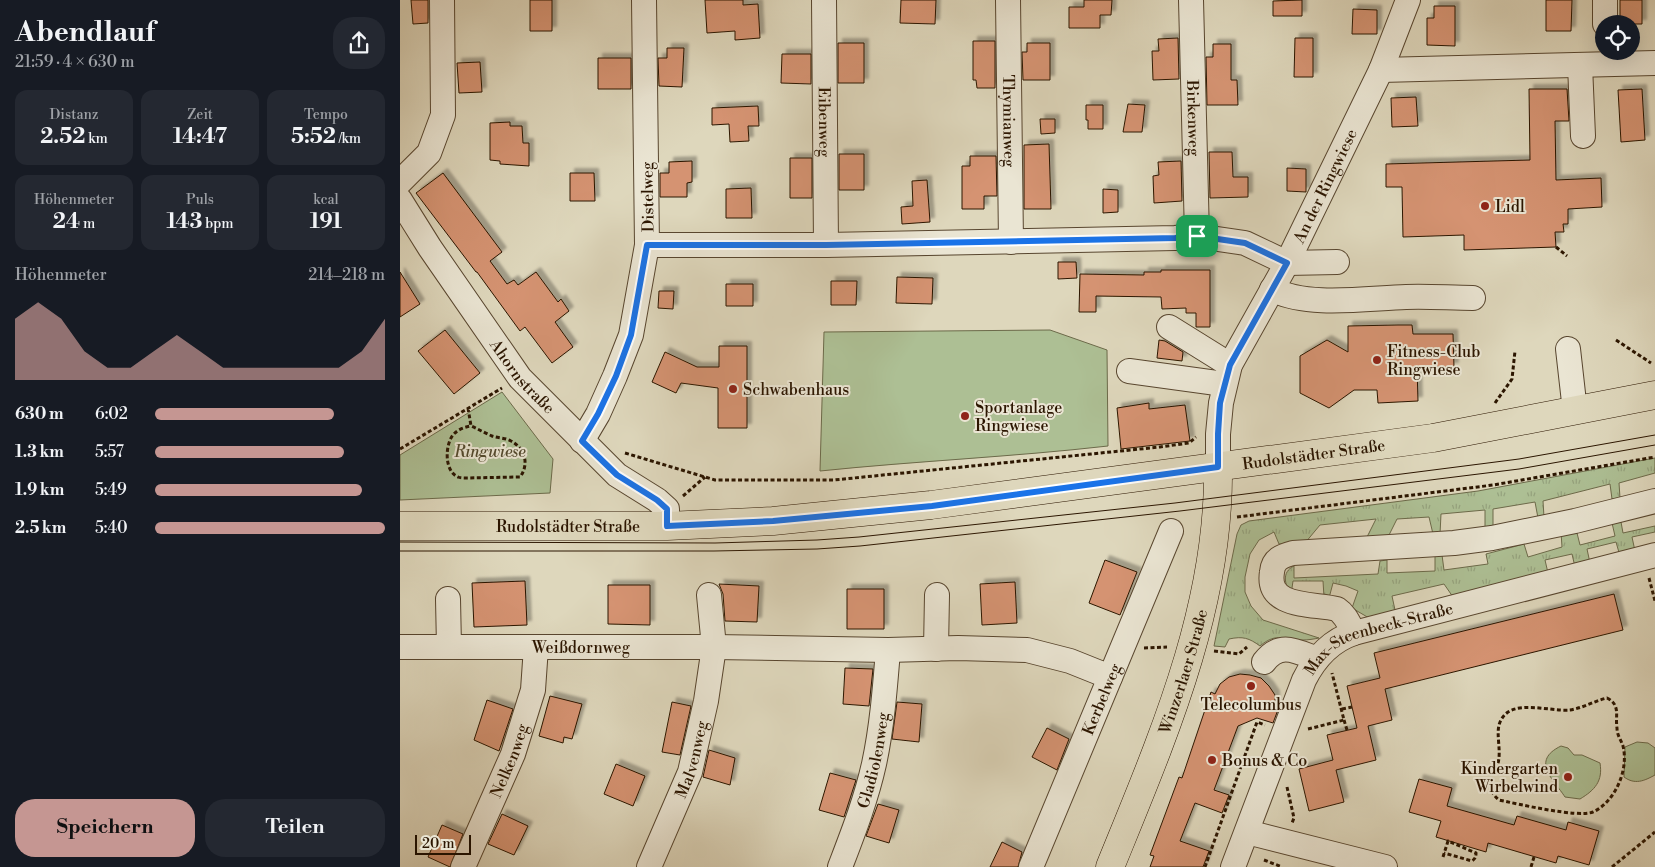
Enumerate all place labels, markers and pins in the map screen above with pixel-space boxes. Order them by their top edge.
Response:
place label: Lidl [1495,197,1525,217]
marker: Lidl [1479,200,1491,212]
pin [1176,215,1218,257]
place label: Fitness-Club Ringwiese [1387,342,1480,380]
marker: Fitness-Club Ringwiese [1371,354,1383,366]
place label: Schwabenhaus [743,380,849,400]
marker: Schwabenhaus [727,383,739,395]
place label: Sportanlage Ringwiese [975,398,1062,436]
marker: Sportanlage Ringwiese [959,410,971,422]
marker: Telecolumbus [1245,680,1257,692]
place label: Telecolumbus [1201,695,1301,715]
place label: Bonus & Co [1221,751,1307,771]
marker: Bonus & Co [1206,754,1218,766]
place label: Kindergarten Wirbelwind [1461,759,1558,797]
marker: Kindergarten Wirbelwind [1562,771,1574,783]

